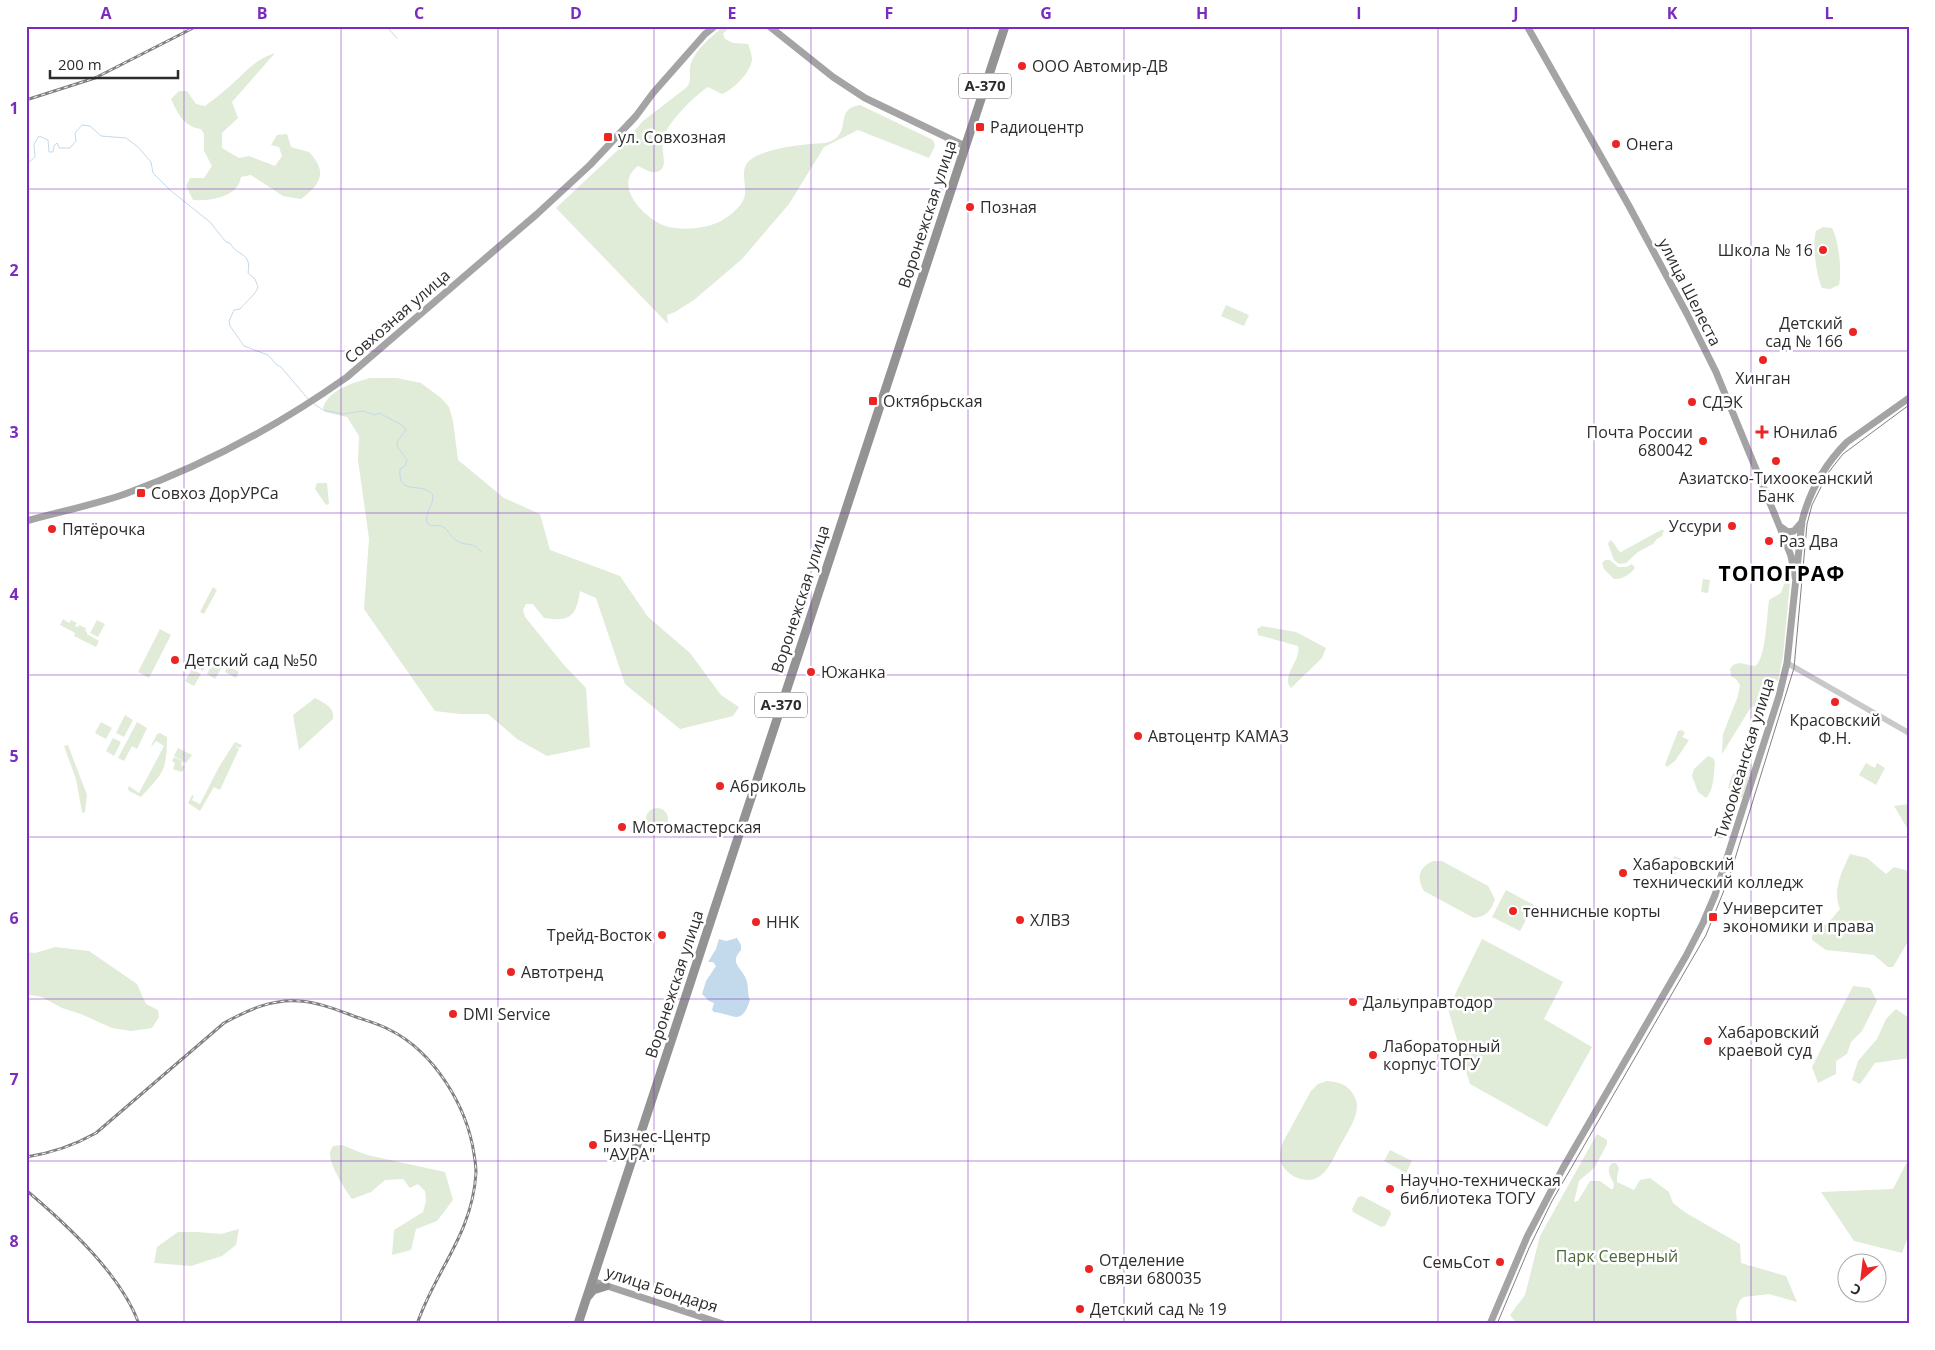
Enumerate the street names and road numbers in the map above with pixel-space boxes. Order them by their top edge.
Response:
road number: А-370 [959,74,1011,98]
street label: Воронежская улица [893,137,961,291]
street label: улица Шелеста [1653,234,1727,350]
street label: Совхозная улица [340,264,454,368]
street label: Воронежская улица [766,522,834,676]
street label: Тихоокеанская улица [1709,675,1779,841]
road number: А-370 [755,692,807,718]
street label: Воронежская улица [640,907,708,1061]
street label: улица Бондаря [603,1261,721,1317]

